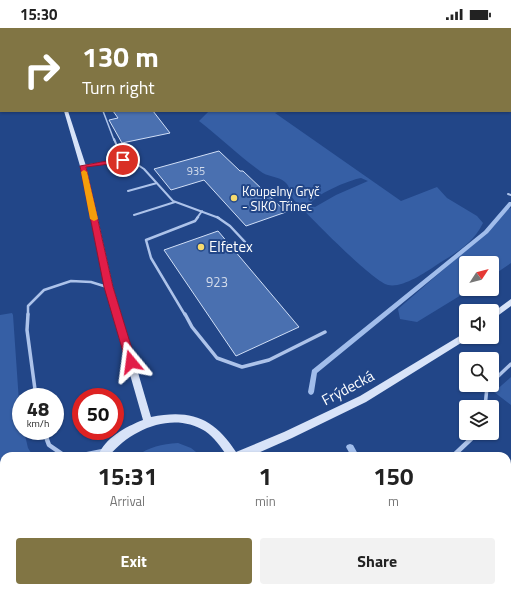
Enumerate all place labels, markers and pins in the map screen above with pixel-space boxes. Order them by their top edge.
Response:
pin [106,143,140,177]
place label: Koupelny Gryč - SIKO Třinec [242,181,320,216]
marker: Koupelny Gryč - SIKO Třinec [229,193,239,203]
place label: Elfetex [209,235,253,258]
marker: Elfetex [196,242,206,252]

